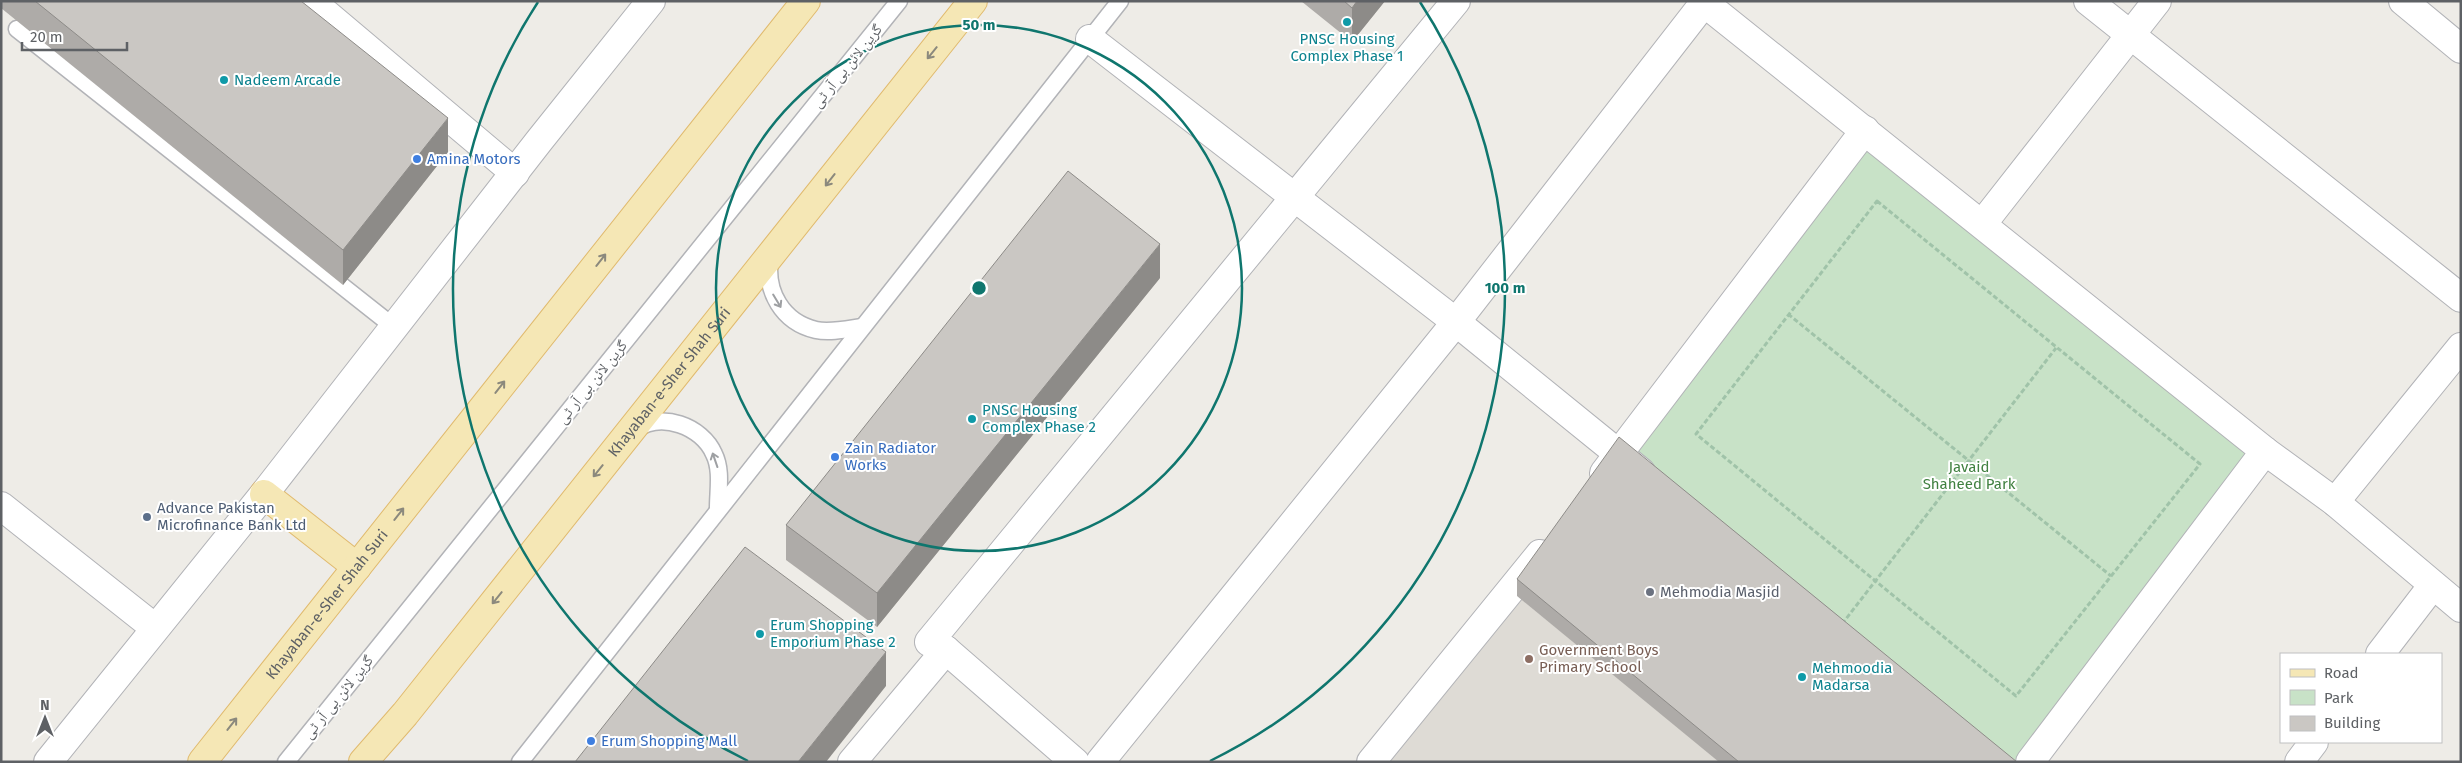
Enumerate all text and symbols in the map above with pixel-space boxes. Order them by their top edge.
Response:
text: 50 m [962,16,996,34]
marker: PNSC Housing Complex Phase 1 [1341,16,1353,28]
scale bar [22,20,128,52]
street label: گرین لائن بی آر ٹی [808,20,887,112]
text: 20 m [30,28,63,46]
place label: PNSC Housing Complex Phase 1 [1290,30,1404,65]
one-way arrow [926,46,937,59]
place label: Nadeem Arcade [234,71,341,89]
marker: Nadeem Arcade [218,74,230,86]
place label: Amina Motors [427,150,521,168]
marker: Amina Motors [411,153,423,165]
one-way arrow [825,173,836,186]
one-way arrow [595,253,606,266]
centre of rings [970,279,988,297]
text: 100 m [1485,279,1525,297]
one-way arrow [772,294,782,308]
street label: Khayaban-e-Sher Shah Suri [604,304,734,461]
street label: گرین لائن بی آر ٹی [553,336,632,428]
one-way arrow [494,381,505,394]
place label: PNSC Housing Complex Phase 2 [982,401,1096,436]
marker: PNSC Housing Complex Phase 2 [966,413,978,425]
place label: Zain Radiator Works [845,439,936,474]
marker: Zain Radiator Works [829,451,841,463]
one-way arrow [710,452,720,468]
park label: Javaid Shaheed Park [1923,458,2016,493]
one-way arrow [593,464,603,478]
place label: Advance Pakistan Microfinance Bank Ltd [157,499,307,534]
one-way arrow [393,508,404,521]
marker: Advance Pakistan Microfinance Bank Ltd [141,511,153,523]
street label: Khayaban-e-Sher Shah Suri [262,526,392,683]
place label: Mehmodia Masjid [1660,583,1780,601]
marker: Mehmodia Masjid [1644,586,1656,598]
one-way arrow [491,591,502,604]
place label: Erum Shopping Emporium Phase 2 [770,616,896,651]
marker: Erum Shopping Emporium Phase 2 [754,628,766,640]
place label: Government Boys Primary School [1539,641,1659,676]
street label: گرین لائن بی آر ٹی [299,651,378,743]
marker: Government Boys Primary School [1523,653,1535,665]
legend [2280,653,2442,743]
place label: Mehmoodia Madarsa [1812,659,1892,694]
text: Road [2324,664,2359,682]
marker: Mehmoodia Madarsa [1796,671,1808,683]
text: Park [2324,689,2354,707]
north arrow [20,693,70,743]
text: N [40,697,50,714]
text: Building [2324,714,2380,732]
one-way arrow [227,717,238,730]
place label: Erum Shopping Mall [601,732,738,750]
marker: Erum Shopping Mall [585,735,597,747]

